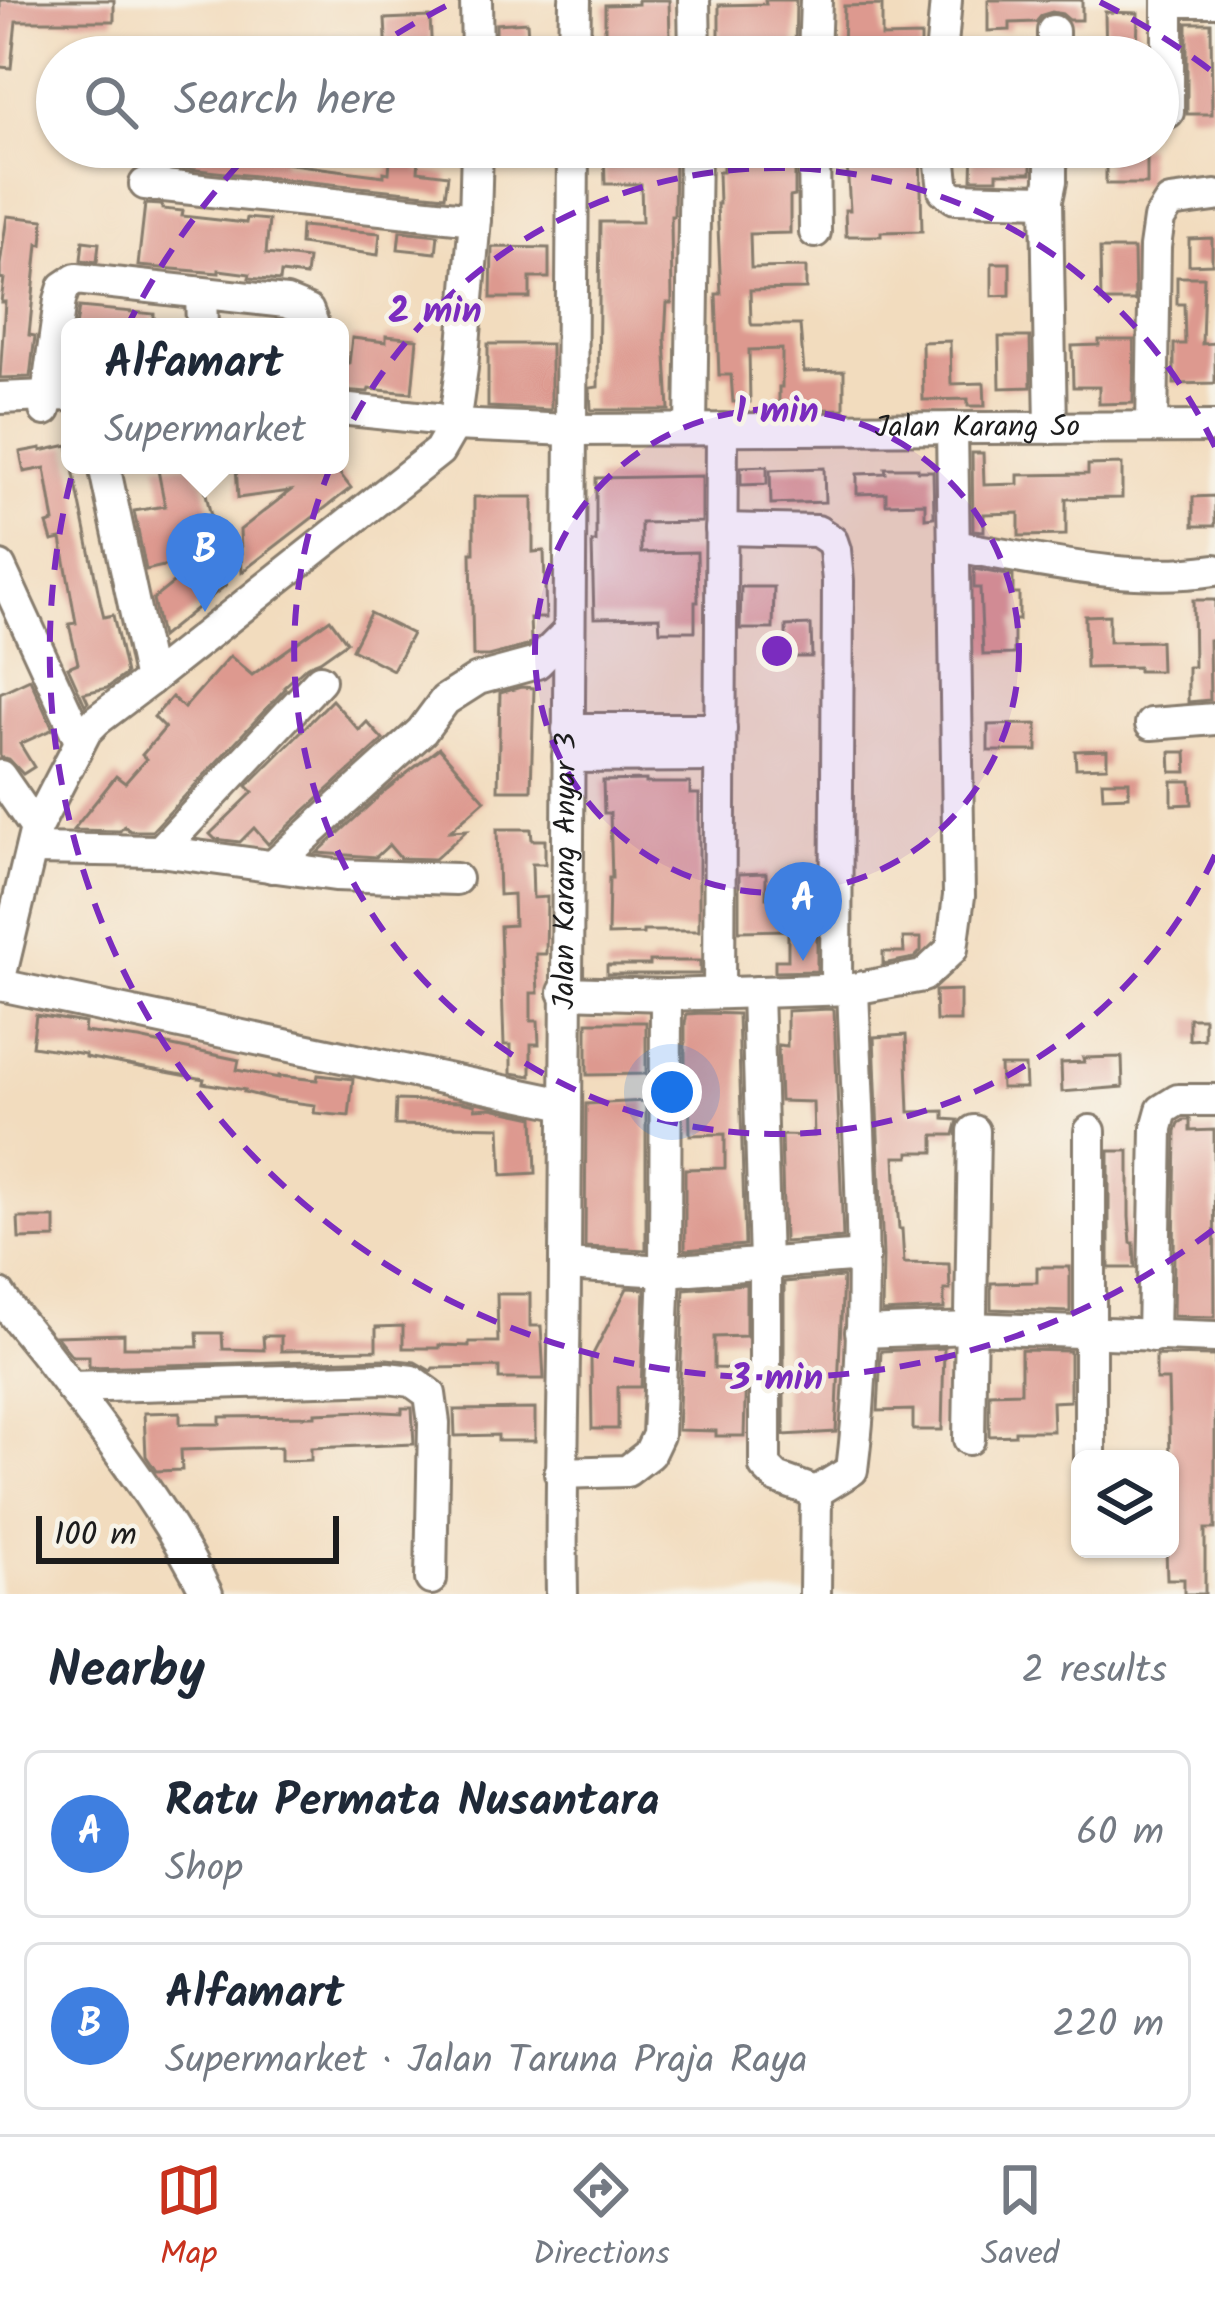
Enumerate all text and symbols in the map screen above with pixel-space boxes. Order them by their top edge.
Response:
search box [36,36,1179,168]
text: Search here [174,66,396,138]
icon: search [78,69,144,135]
text: 2 min [388,284,482,341]
popup [61,318,349,474]
text: Alfamart [104,329,283,401]
text: 1 min [735,384,819,441]
text: Supermarket [104,401,306,463]
street label: Jalan Karang So [875,404,1080,453]
pin: B [166,513,244,612]
centre of rings [756,630,798,672]
street label: Jalan Karang Anyar 3 [542,732,591,1010]
pin: A [764,862,842,961]
your location [642,1062,702,1122]
text: 3 min [730,1351,823,1408]
map controls [1071,1450,1179,1558]
button: layers [1071,1450,1179,1558]
scale bar [36,1510,339,1563]
text: 100 m [54,1510,137,1563]
text: Nearby [48,1632,205,1713]
text: 2 results [1022,1641,1167,1703]
text: Ratu Permata Nusantara [165,1767,659,1839]
text: A [78,1803,102,1865]
text: 60 m [1076,1803,1164,1865]
text: Shop [165,1839,243,1901]
text: Alfamart [165,1959,344,2031]
text: B [78,1995,102,2057]
text: 220 m [1052,1995,1164,2057]
text: Supermarket · Jalan Taruna Praja Raya [165,2031,808,2093]
tab: Map [156,2157,222,2282]
tab: Directions [533,2157,670,2282]
tab: Saved [981,2157,1059,2282]

